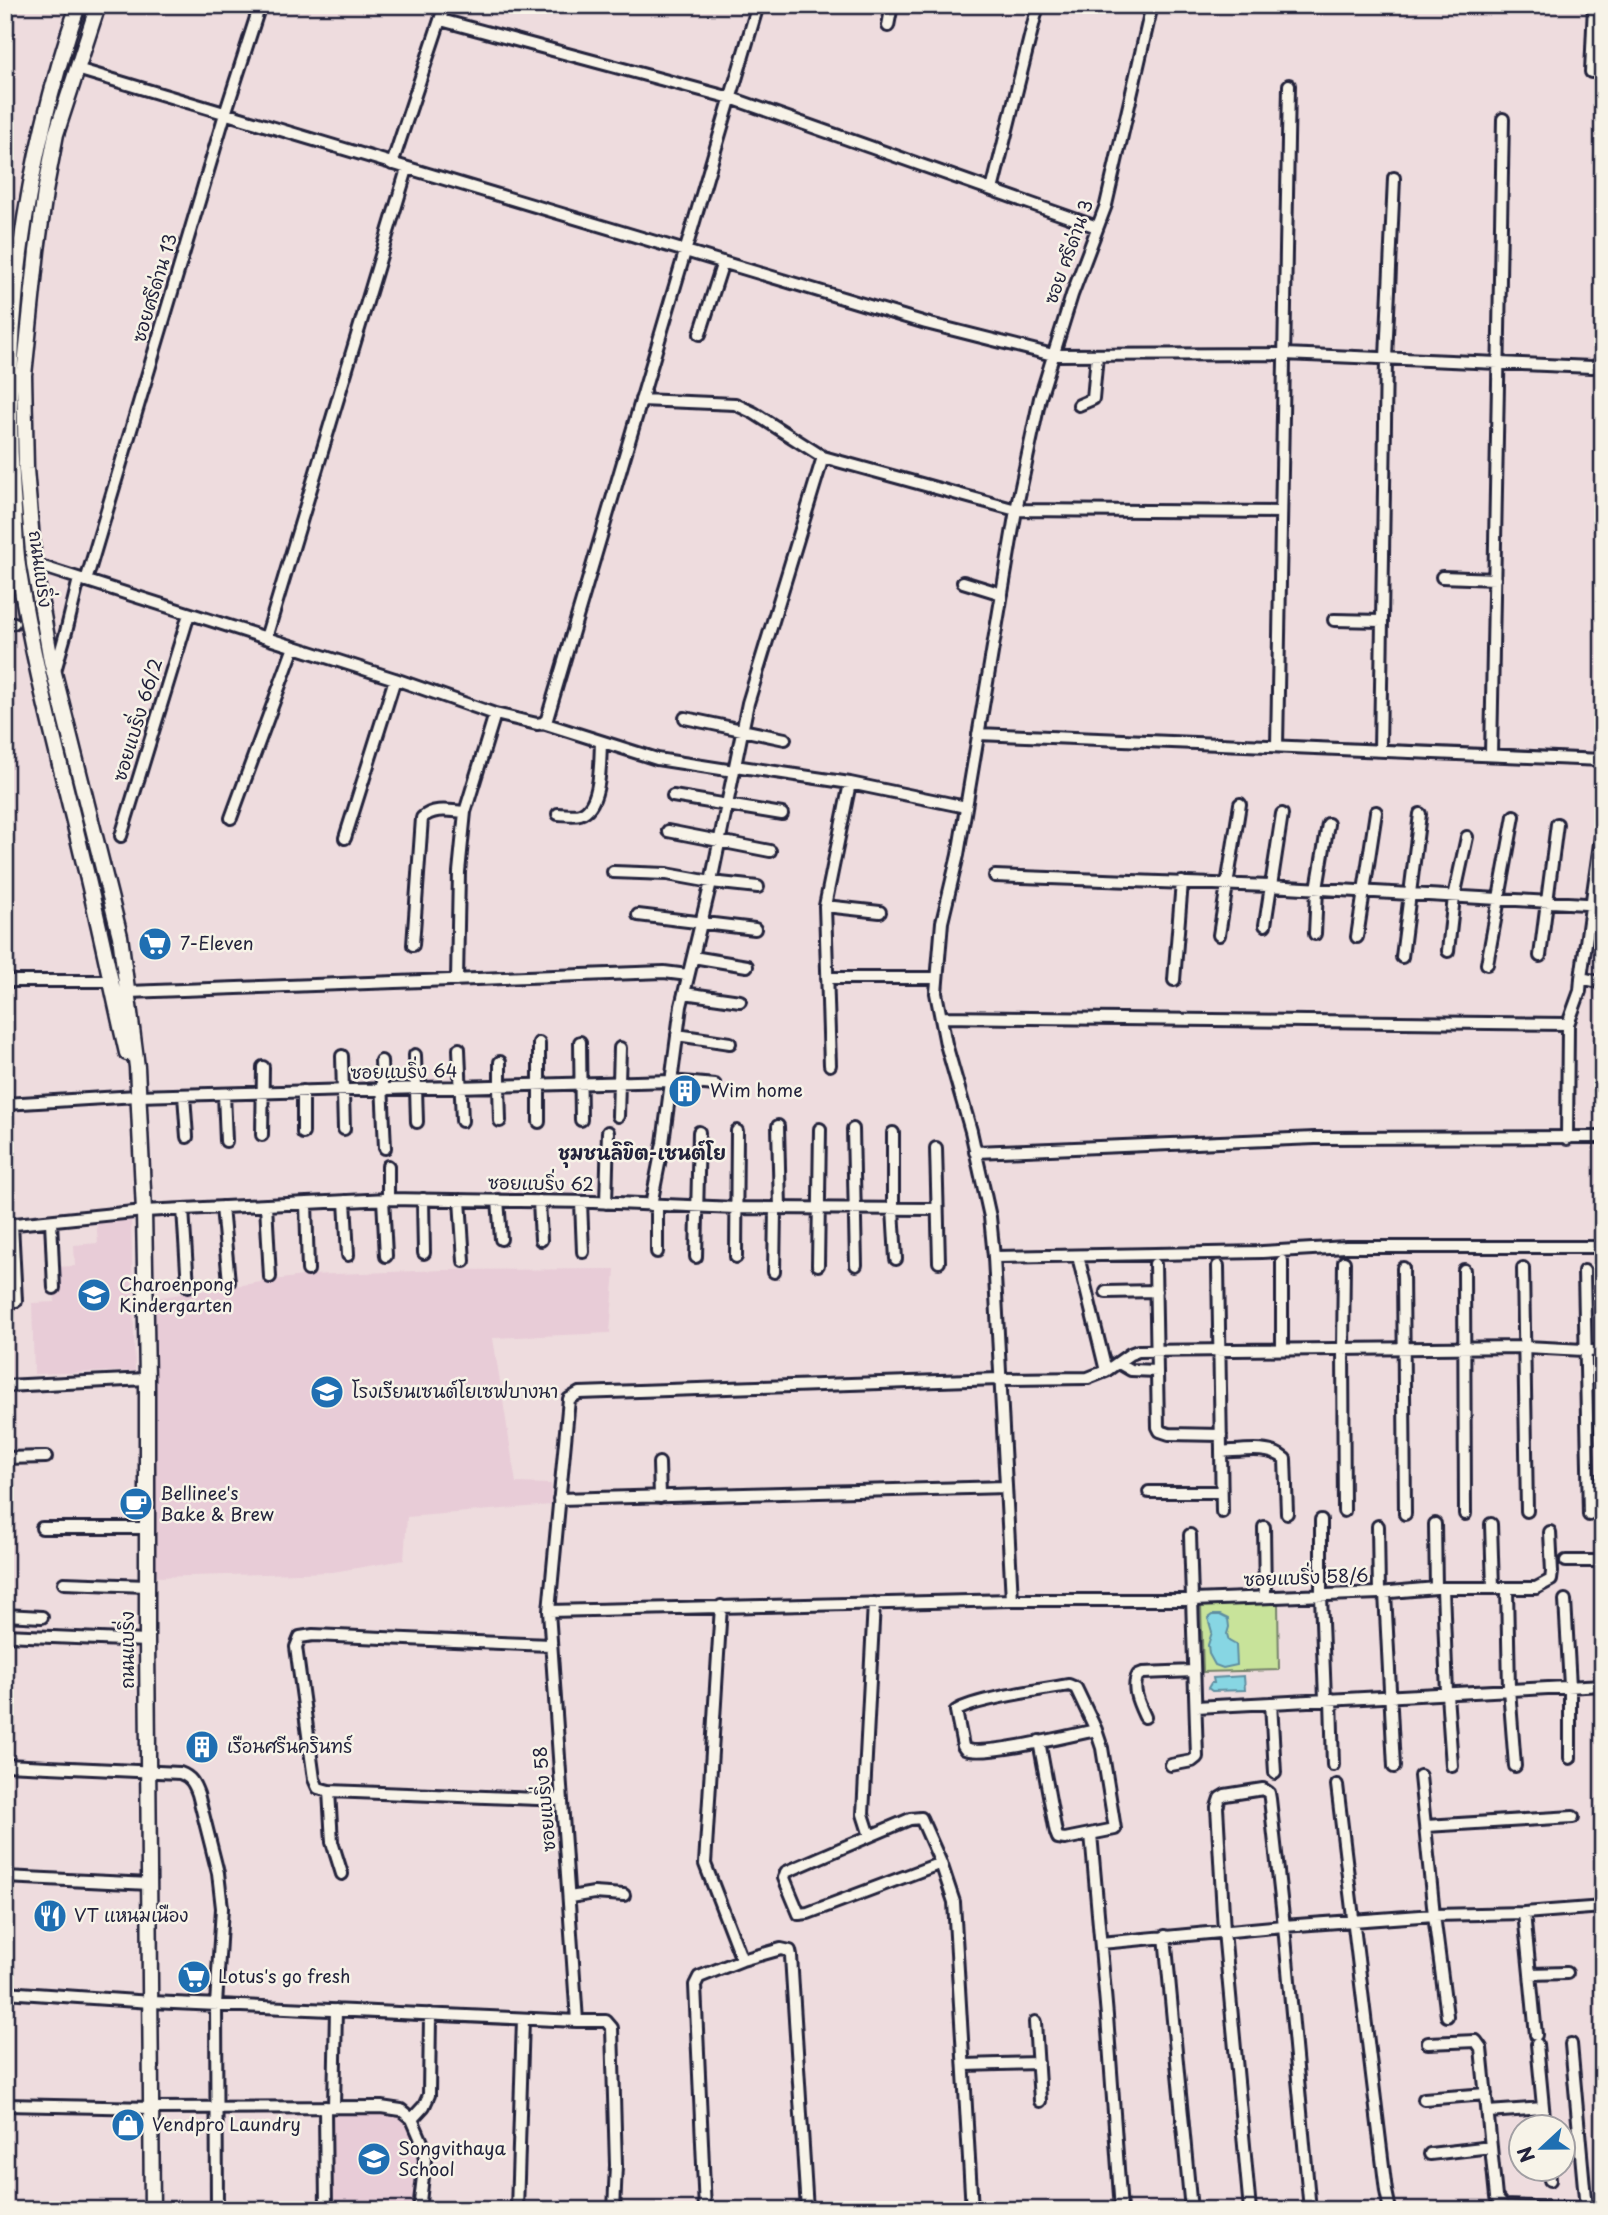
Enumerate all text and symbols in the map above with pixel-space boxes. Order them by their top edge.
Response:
street label: ซอย ศรีด่าน 3 [1036,195,1099,308]
street label: ซอยศรีด่าน 13 [124,230,183,346]
street label: ถนนแบริ่ง [23,528,62,609]
street label: ซอยแบริ่ง 66/2 [103,654,168,784]
supermarket icon: 7-Eleven [136,925,174,963]
place label: 7-Eleven [180,929,254,956]
street label: ซอยแบริ่ง 64 [350,1054,458,1085]
building icon: Wim home [666,1072,704,1110]
place label: Wim home [710,1076,803,1103]
district label: ชุมชนลิขิต-เซนต์โย [558,1138,726,1168]
street label: ซอยแบริ่ง 62 [488,1166,594,1197]
place label: Charoenpong Kindergarten [119,1270,234,1318]
school or university icon: Charoenpong Kindergarten [75,1276,113,1314]
school or university icon: โรงเรียนเซนต์โยเซฟบางนา [308,1373,346,1411]
place label: โรงเรียนเซนต์โยเซฟบางนา [352,1377,558,1404]
place label: Bellinee's Bake & Brew [160,1479,274,1527]
cafe icon: Bellinee's Bake & Brew [117,1485,155,1523]
street label: ซอยแบริ่ง 58/6 [1243,1559,1369,1592]
street label: ถนนแบริ่ง [111,1611,140,1689]
building icon: เรือนศรีนครินทร์ [183,1728,221,1766]
place label: เรือนศรีนครินทร์ [227,1732,353,1759]
street label: ซอยแบริ่ง 58 [523,1745,562,1853]
restaurant icon: VT แหนมเนือง [31,1897,69,1935]
place label: VT แหนมเนือง [74,1901,188,1928]
supermarket icon: Lotus's go fresh [175,1958,213,1996]
place label: Lotus's go fresh [218,1962,351,1989]
shop icon: Vendpro Laundry [109,2106,147,2144]
place label: Vendpro Laundry [152,2110,301,2137]
north arrow [1506,2114,1576,2184]
place label: Songvithaya School [398,2134,507,2182]
school or university icon: Songvithaya School [355,2140,393,2178]
text: N [1510,2143,1541,2167]

